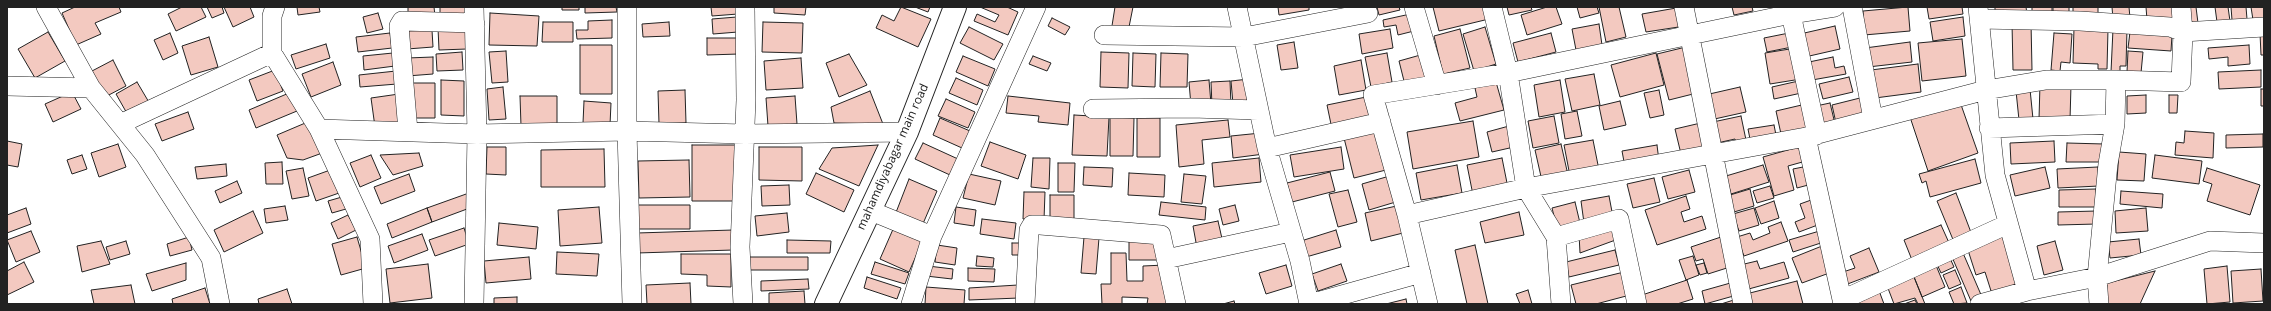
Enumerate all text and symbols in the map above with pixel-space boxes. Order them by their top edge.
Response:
street label: mahamdiyabagar main road [854,82,932,232]

